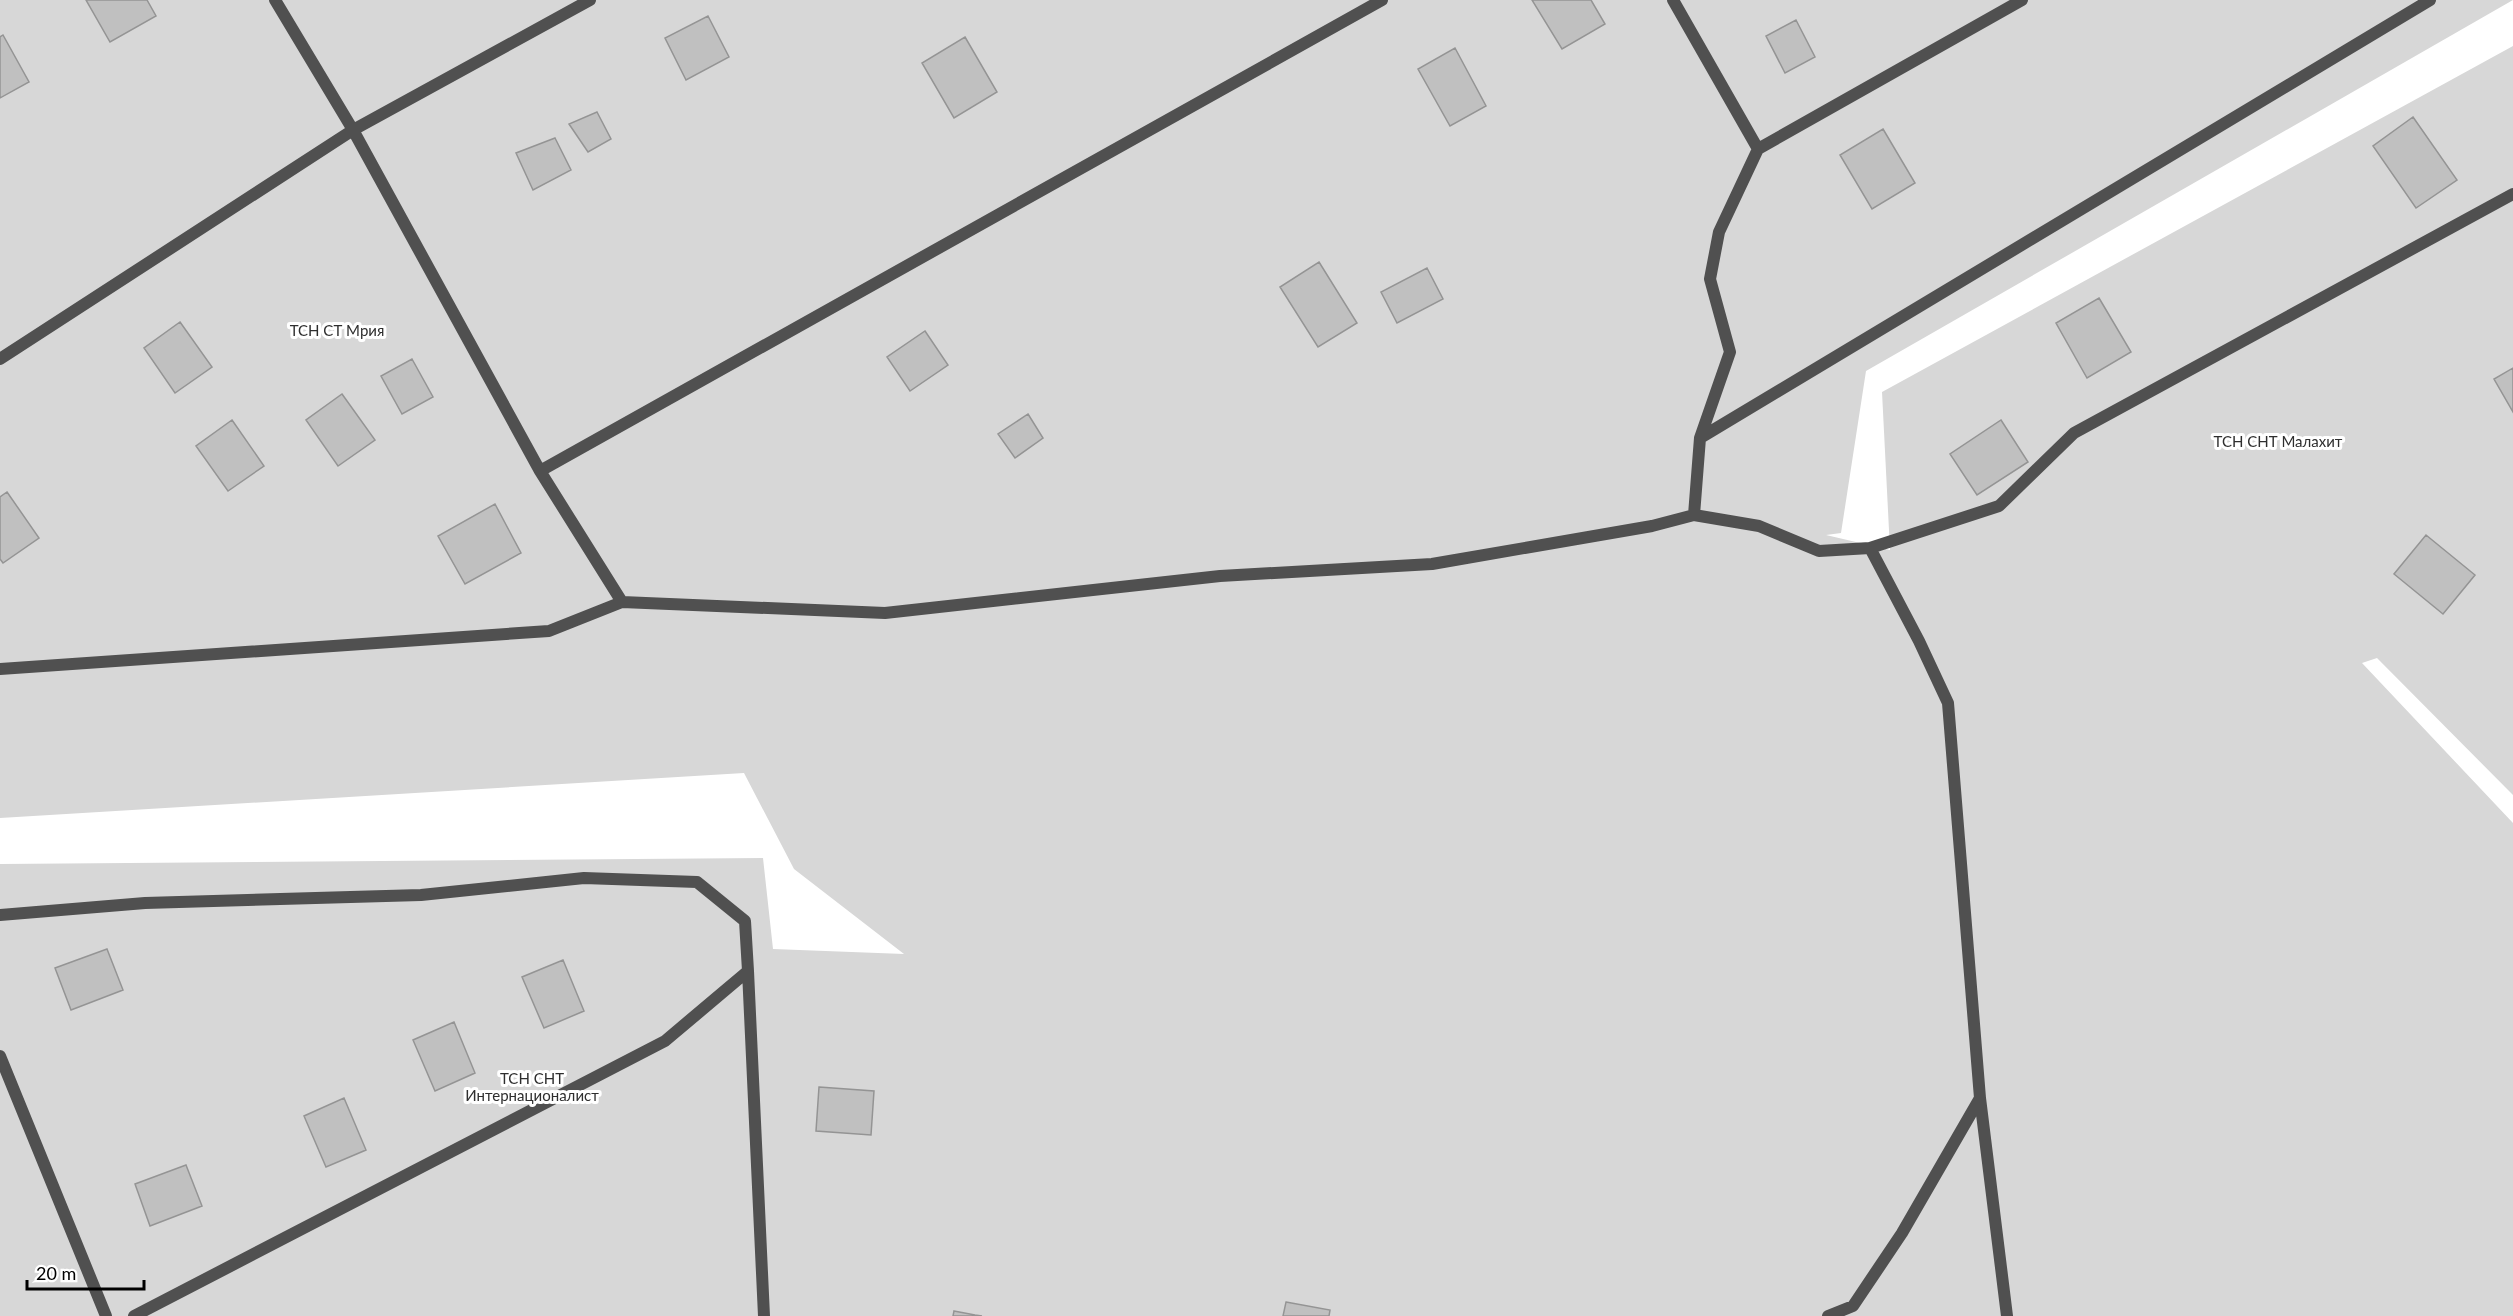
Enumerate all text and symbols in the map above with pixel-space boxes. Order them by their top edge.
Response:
park label: ТСН СТ Мрия [290,321,384,339]
park label: ТСН СНТ Малахит [2214,432,2343,450]
park label: ТСН СНТ Интернационалист [465,1069,599,1104]
scale bar [27,1253,144,1291]
text: 20 m [36,1262,76,1284]

